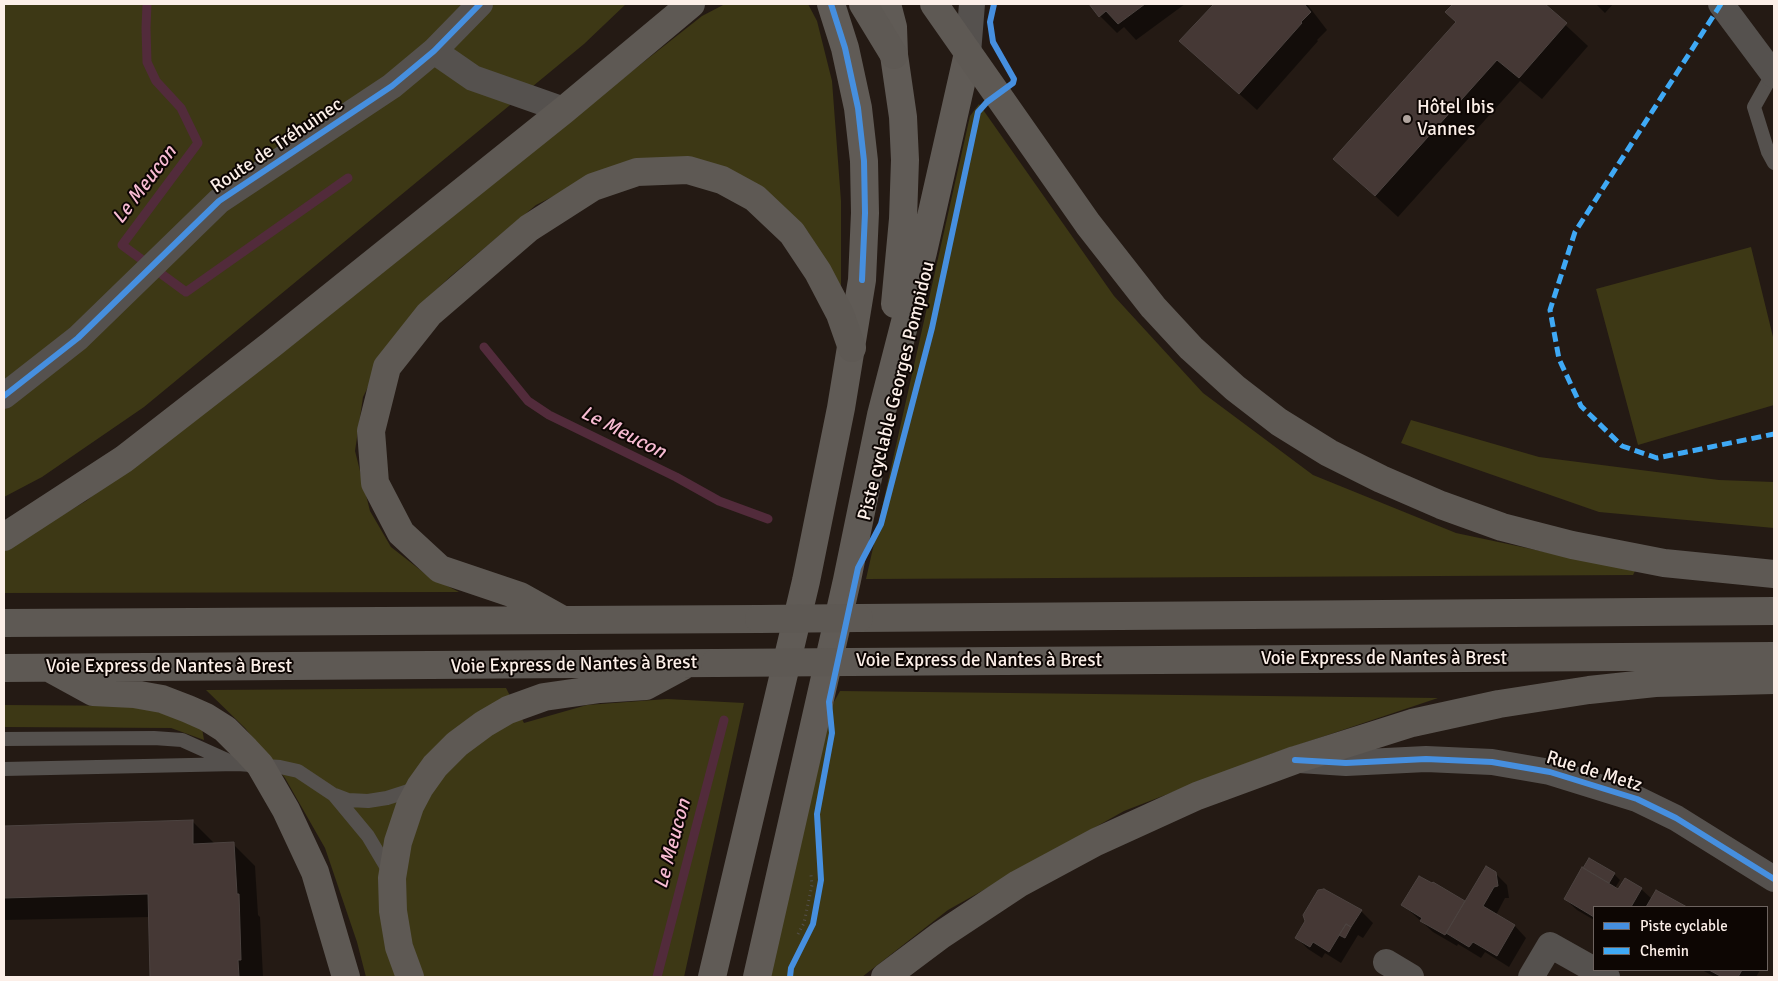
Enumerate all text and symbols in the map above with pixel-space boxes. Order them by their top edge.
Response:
street label: Route de Tréhuinec [207,93,347,199]
place label: Hôtel Ibis Vannes [1417,97,1494,141]
marker: Hôtel Ibis Vannes [1401,113,1413,125]
water label: Le Meucon [108,141,182,229]
street label: Piste cyclable Georges Pompidou [854,259,940,523]
water label: Le Meucon [577,401,669,465]
street label: Voie Express de Nantes à Brest [1261,648,1507,670]
street label: Voie Express de Nantes à Brest [856,650,1102,672]
street label: Voie Express de Nantes à Brest [451,651,697,679]
street label: Voie Express de Nantes à Brest [46,656,292,678]
street label: Rue de Metz [1543,747,1645,797]
water label: Le Meucon [650,796,696,892]
legend [1593,906,1768,971]
text: Piste cyclable [1640,917,1728,935]
text: Chemin [1640,942,1689,960]

